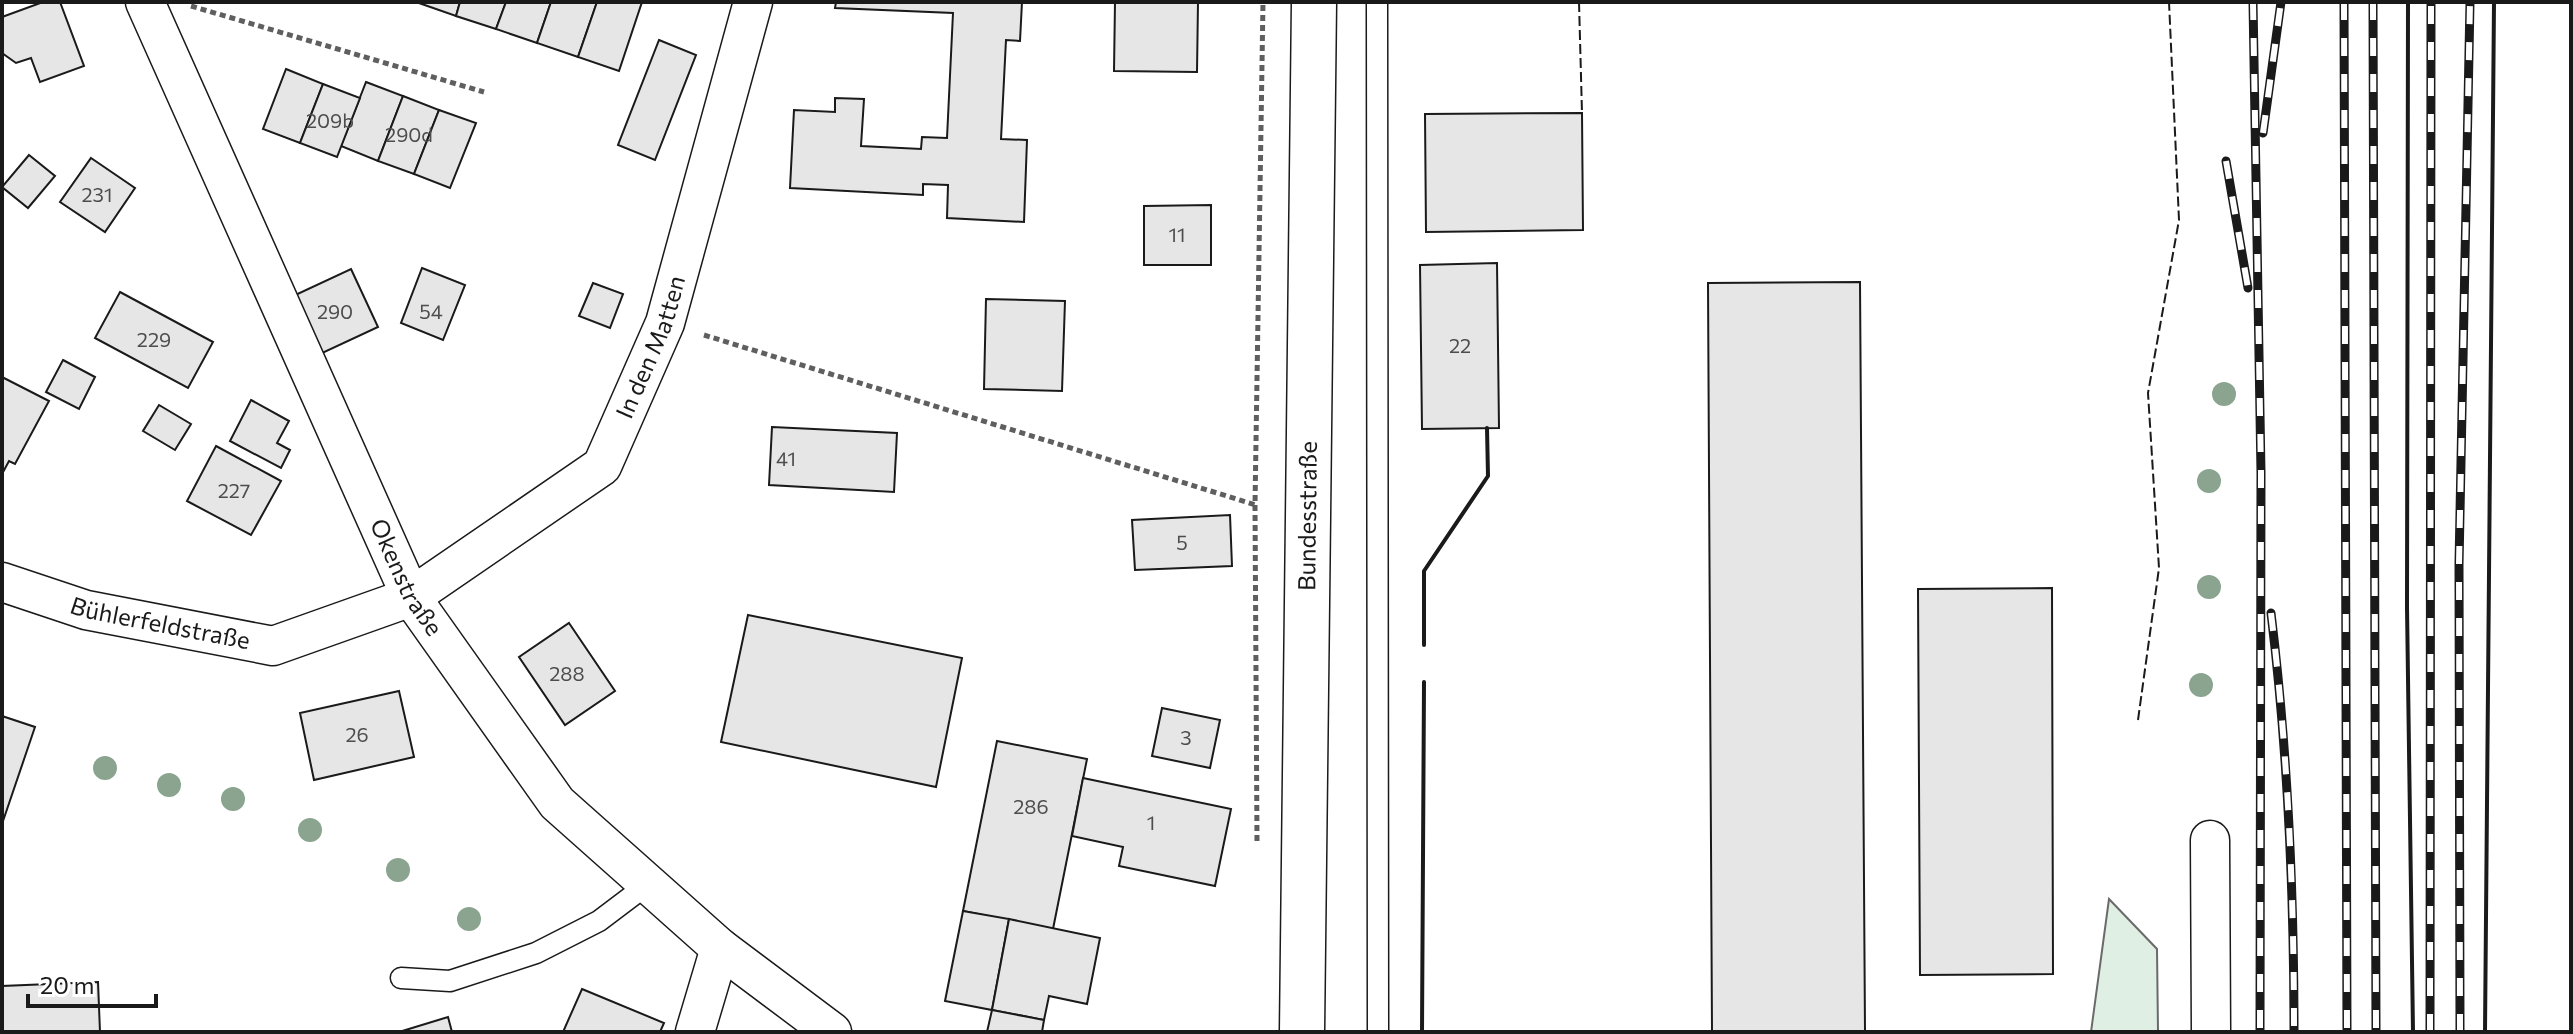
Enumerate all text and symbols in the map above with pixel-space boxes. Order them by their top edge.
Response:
house number: 209b [306,108,354,132]
house number: 290d [385,122,433,146]
house number: 231 [81,182,113,206]
house number: 11 [1168,222,1186,246]
street label: In den Matten [609,272,690,422]
house number: 290 [317,299,353,323]
house number: 54 [419,299,443,323]
house number: 229 [137,327,171,351]
house number: 22 [1449,333,1471,357]
street label: Bundesstraße [1291,441,1322,591]
house number: 41 [776,446,796,470]
house number: 227 [218,478,250,502]
street label: Okenstraße [365,514,450,641]
house number: 5 [1176,530,1188,554]
street label: Bühlerfeldstraße [67,590,253,654]
house number: 288 [549,661,585,685]
house number: 26 [345,722,369,746]
house number: 3 [1180,725,1192,749]
house number: 286 [1013,794,1049,818]
house number: 1 [1147,810,1155,834]
scale bar [28,958,156,1008]
text: 20 m [40,970,94,999]

